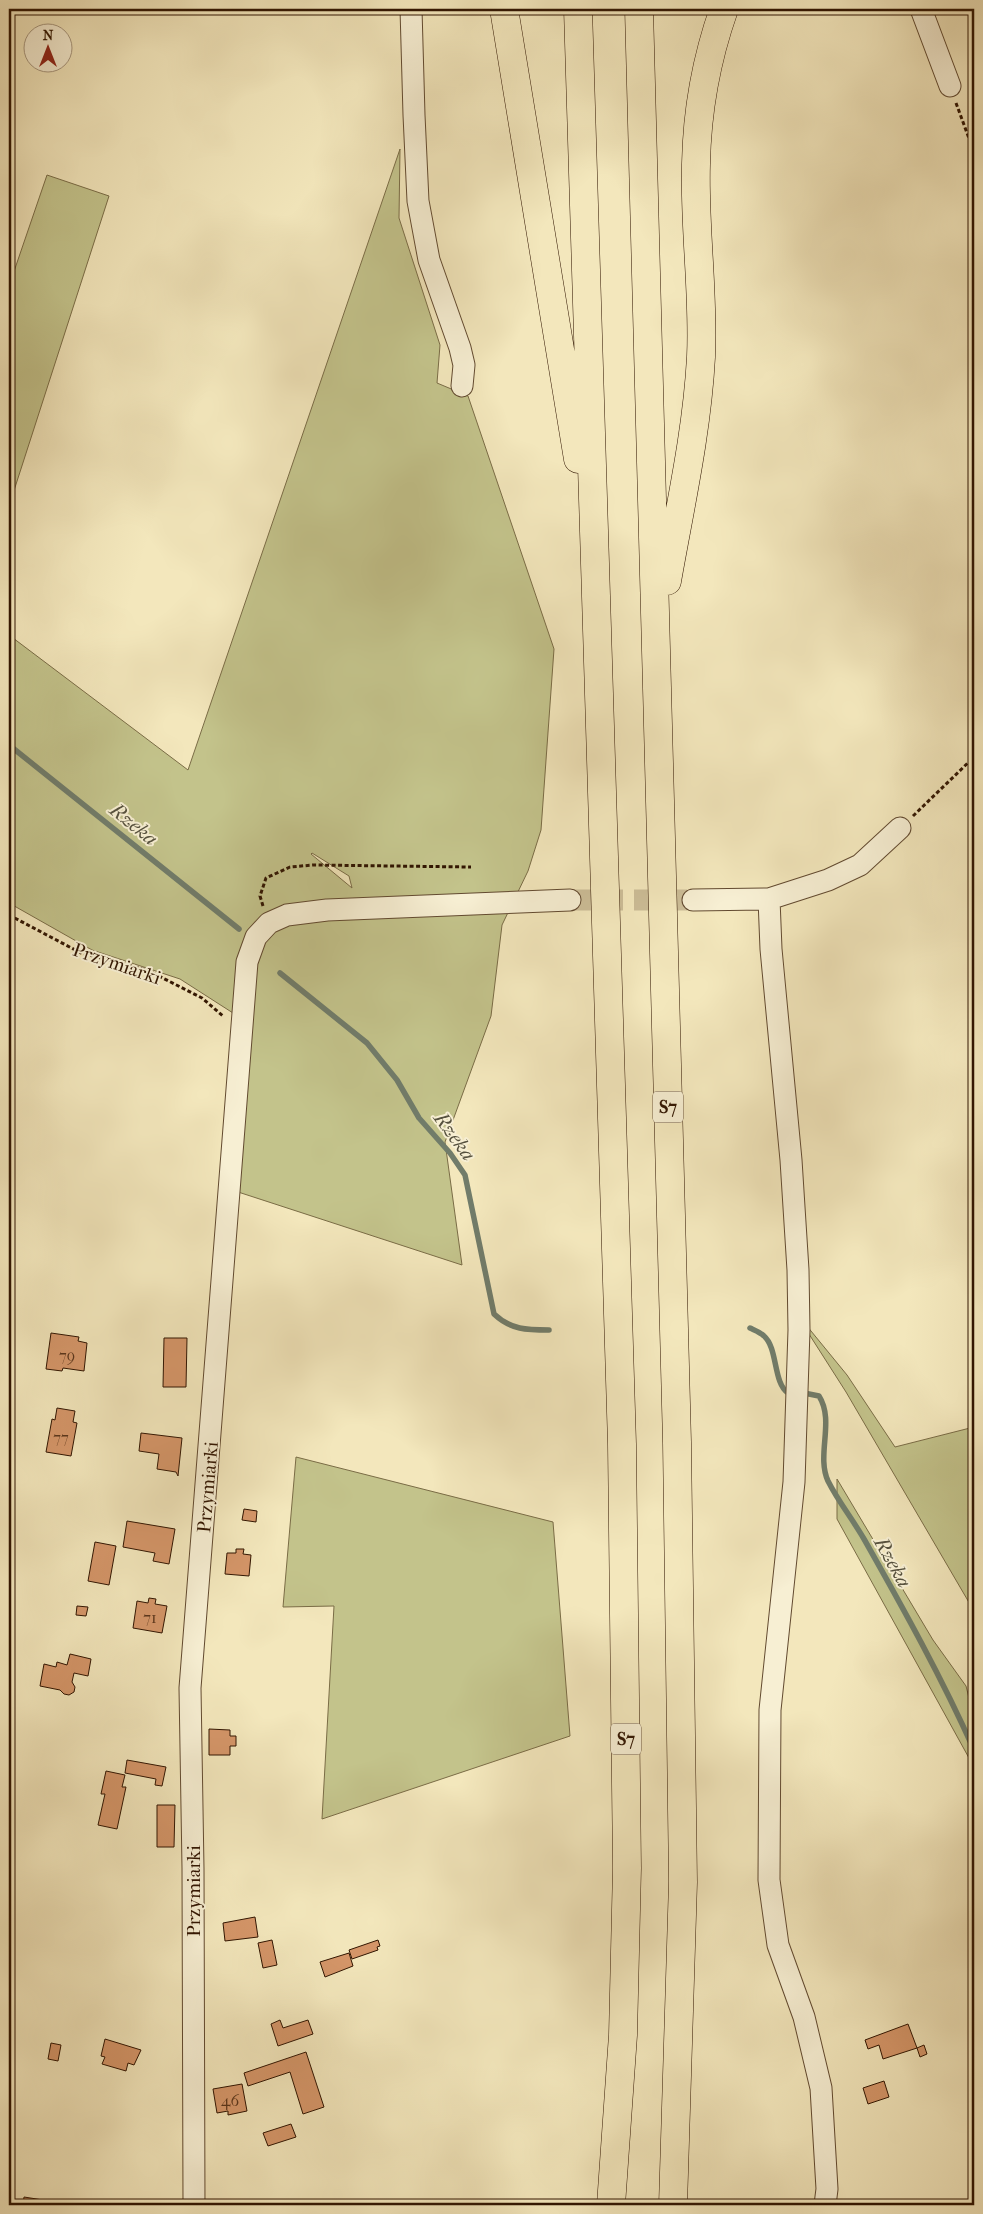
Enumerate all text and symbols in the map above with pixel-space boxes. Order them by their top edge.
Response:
north arrow [22,22,72,72]
text: N [43,27,54,44]
water label: Rzeka [104,797,162,850]
street label: Przymiarki [70,939,164,989]
road number: S7 [653,1092,683,1122]
water label: Rzeka [428,1106,480,1165]
house number: 79 [59,1346,75,1365]
house number: 77 [53,1428,69,1447]
street label: Przymiarki [193,1440,223,1534]
water label: Rzeka [868,1531,916,1592]
house number: 71 [143,1608,157,1627]
road number: S7 [611,1724,641,1755]
street label: Przymiarki [183,1845,205,1937]
house number: 46 [221,2091,239,2110]

